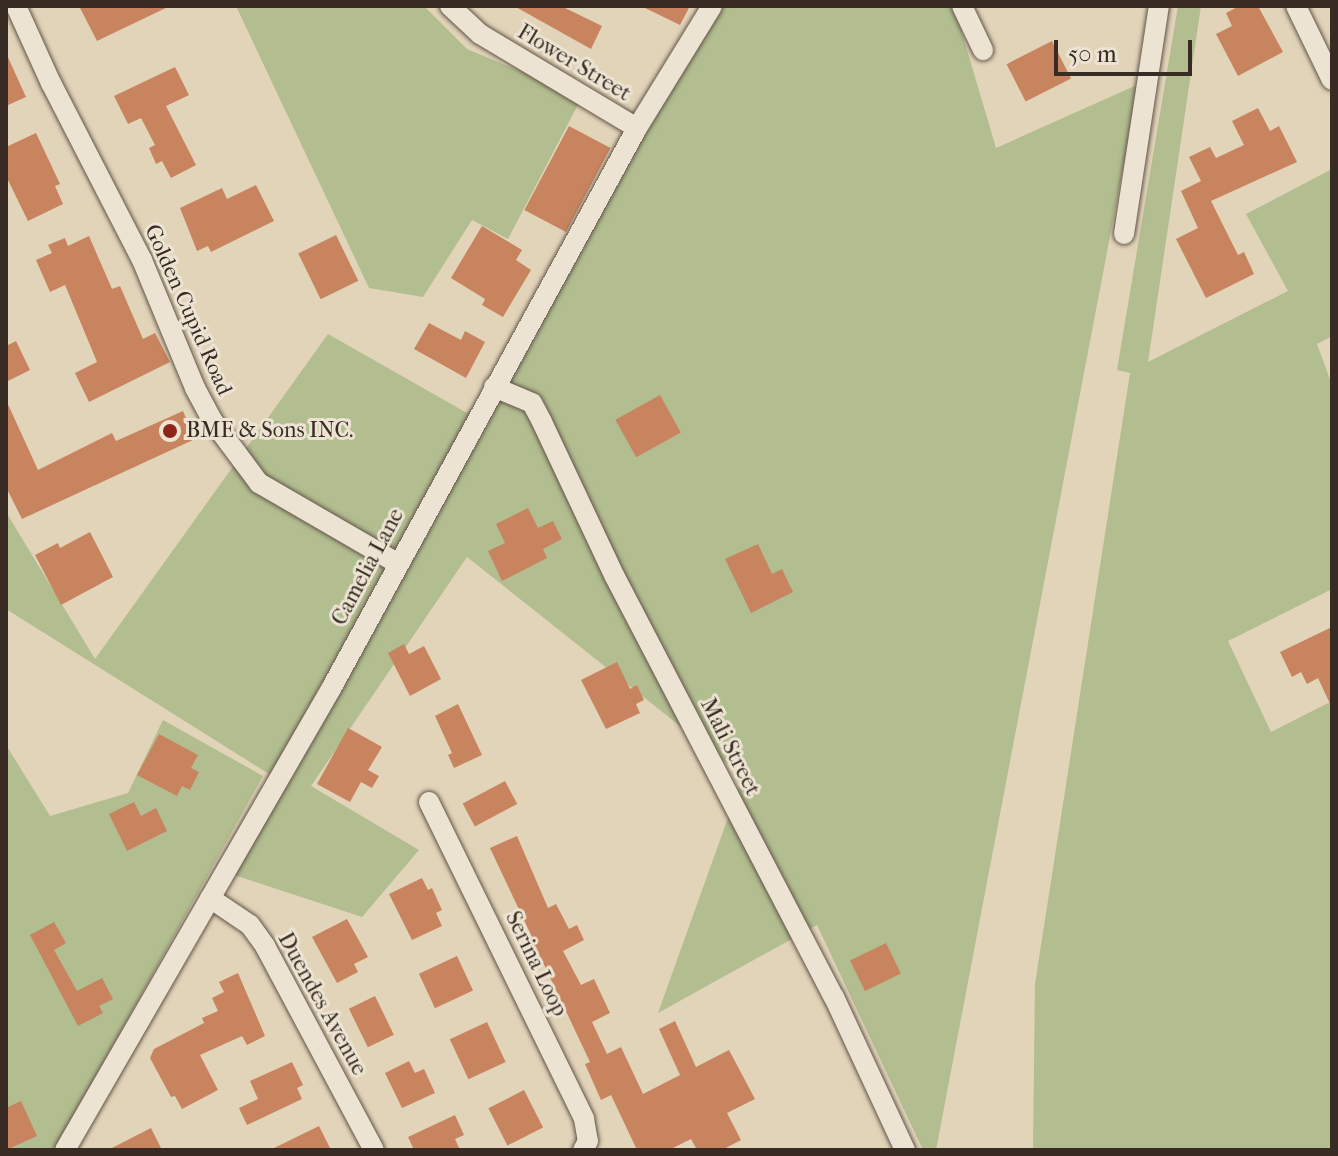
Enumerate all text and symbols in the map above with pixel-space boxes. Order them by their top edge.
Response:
street label: Flower Street [513,19,635,107]
scale bar [1058,24,1196,74]
text: 50 m [1068,40,1117,68]
street label: Golden Cupid Road [139,221,237,399]
place label: BME & Sons INC. [186,418,353,444]
marker: BME & Sons INC. [161,422,179,440]
street label: Camelia Lane [326,504,410,630]
street label: Mali Street [694,694,766,800]
street label: Serina Loop [499,907,573,1021]
street label: Duendes Avenue [272,928,372,1080]

